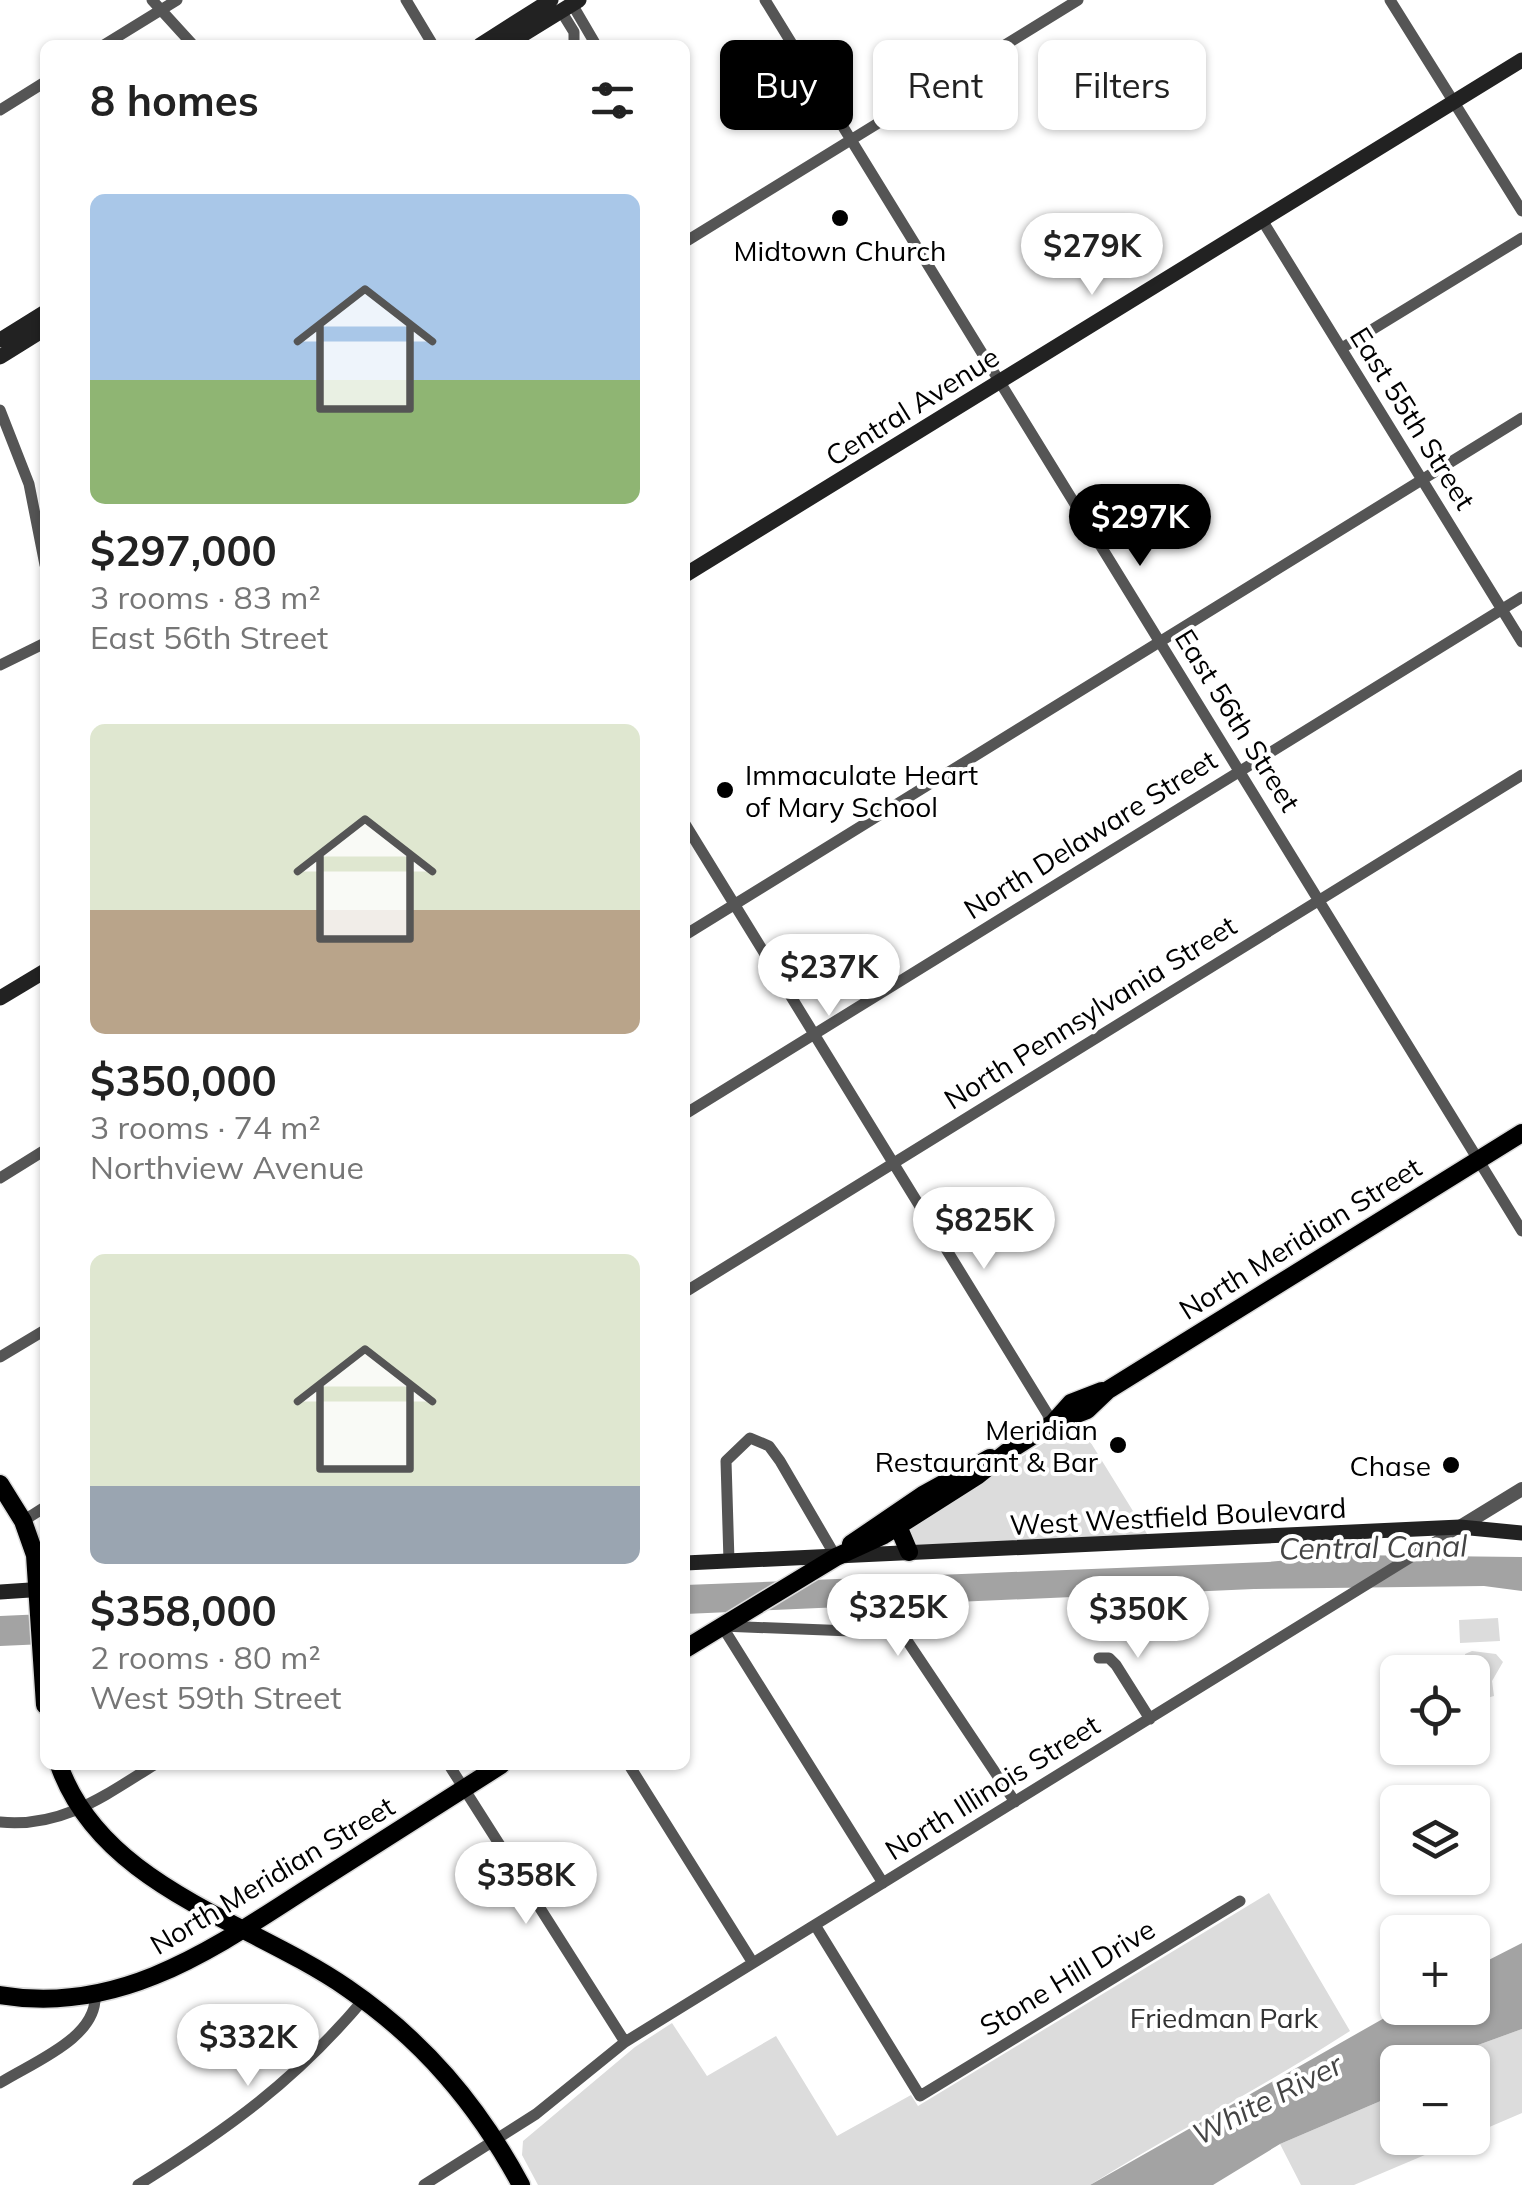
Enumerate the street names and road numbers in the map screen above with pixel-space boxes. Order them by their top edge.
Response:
street label: East 55th Street [1343,320,1483,516]
street label: Central Avenue [819,339,1005,473]
street label: East 56th Street [1168,622,1308,818]
street label: North Delaware Street [957,742,1223,926]
street label: North Pennsylvania Street [937,907,1243,1116]
street label: North Meridian Street [1172,1149,1428,1327]
street label: West Westfield Boulevard [1009,1490,1347,1542]
street label: North Illinois Street [878,1707,1106,1867]
street label: North Meridian Street [143,1788,401,1962]
street label: Stone Hill Drive [973,1911,1161,2043]

